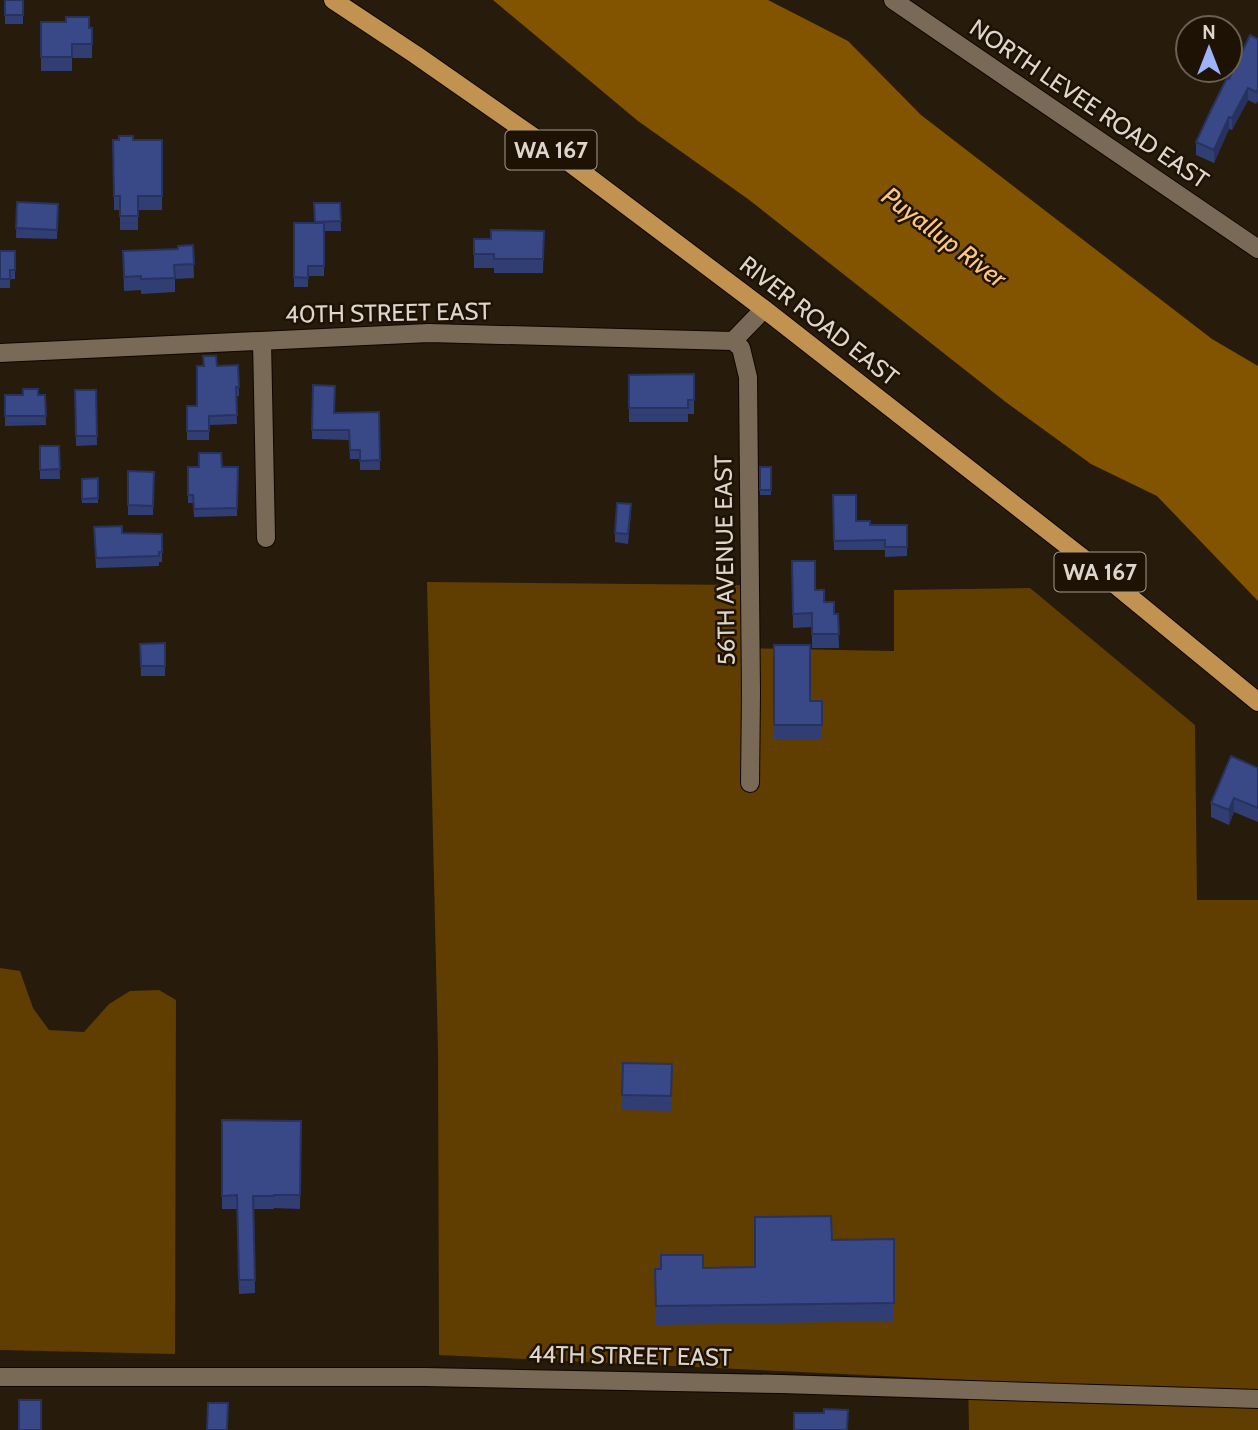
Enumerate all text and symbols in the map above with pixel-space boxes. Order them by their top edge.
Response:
street label: NORTH LEVEE ROAD EAST [964,13,1214,195]
north arrow [1174,14,1244,84]
road number: WA 167 [505,130,596,169]
water label: Puyallup River [875,180,1013,295]
street label: RIVER ROAD EAST [734,250,905,392]
street label: 40TH STREET EAST [285,296,492,329]
street label: 56TH AVENUE EAST [708,454,741,666]
road number: WA 167 [1054,552,1146,592]
street label: 44TH STREET EAST [528,1339,732,1372]

